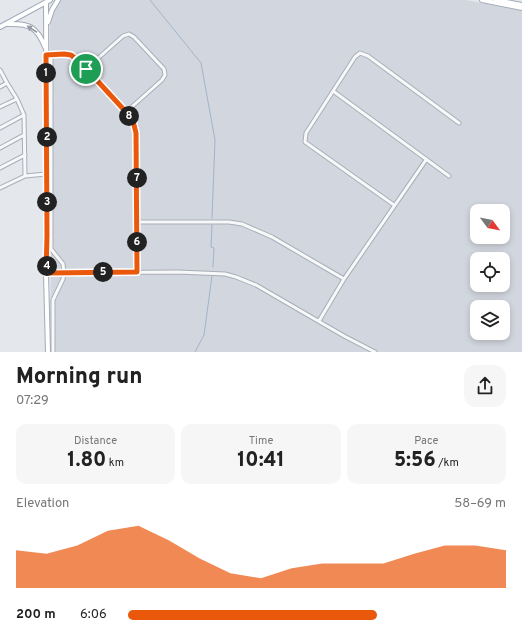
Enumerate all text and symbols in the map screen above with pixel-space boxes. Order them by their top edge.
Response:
one-way arrow [26,25,37,32]
pin [69,52,103,86]
icon: arrive [75,58,97,80]
pin: 1 [36,63,56,83]
text: 1 [44,66,48,80]
pin: 8 [119,106,139,126]
text: 8 [126,109,132,123]
pin: 2 [37,127,57,147]
text: 2 [44,130,50,144]
pin: 7 [127,168,147,188]
text: 7 [134,171,140,185]
pin: 3 [37,192,57,212]
text: 3 [44,195,50,209]
north arrow [470,204,510,244]
map controls [470,204,510,340]
pin: 6 [127,232,147,252]
text: 6 [134,235,140,249]
button: locate [470,252,510,292]
pin: 4 [37,256,57,276]
text: 4 [43,259,51,273]
pin: 5 [93,262,113,282]
text: 5 [100,265,106,279]
button: layers [470,300,510,340]
text: Morning run [16,364,142,391]
button: share [464,365,506,407]
text: 07:29 [16,393,49,409]
text: Distance [74,434,117,448]
text: Time [249,434,273,448]
text: Pace [414,434,438,448]
text: 1.80 [67,448,106,474]
text: 10:41 [237,448,285,474]
text: 5:56 [394,448,436,474]
text: km [106,456,124,470]
text: /km [436,456,459,470]
text: Elevation [16,496,69,512]
text: 58–69 m [454,496,506,512]
text: 200 m [16,607,56,623]
text: 6:06 [80,607,107,623]

